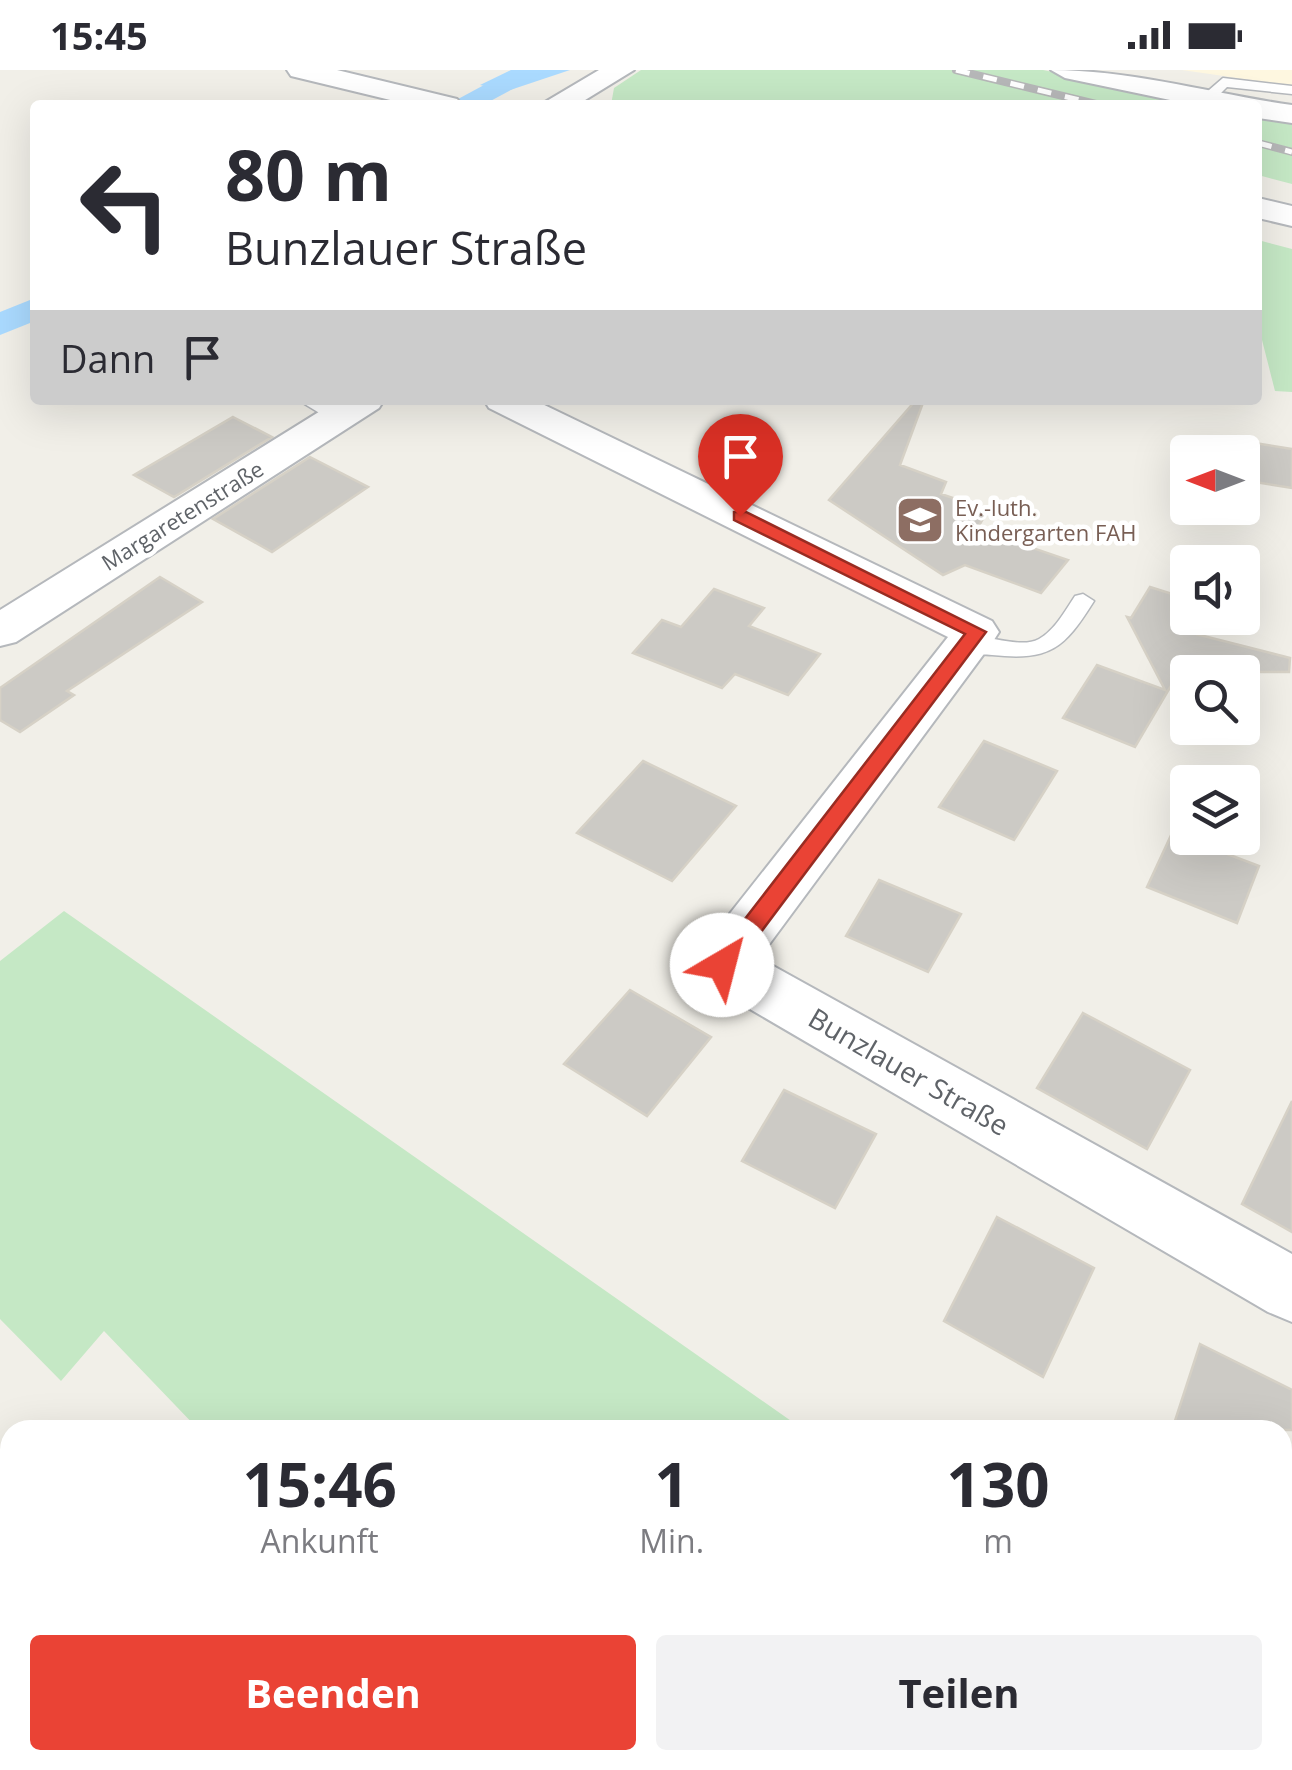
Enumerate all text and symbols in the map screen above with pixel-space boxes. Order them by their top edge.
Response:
text: 15:45 [50,9,148,61]
text: 80 m [225,126,392,222]
icon: left [60,140,190,270]
text: Bunzlauer Straße [225,217,587,278]
icon: arrive [175,330,230,385]
text: Dann [60,332,155,384]
pin [698,414,783,517]
icon: arrive [713,429,768,484]
north arrow [1170,435,1260,525]
map controls [1170,435,1260,855]
street label: Margaretenstraße [95,453,269,577]
place label: Ev.-luth. Kindergarten FAH [955,492,1136,547]
school or university icon: Ev.-luth. Kindergarten FAH [894,494,946,546]
button: sound [1170,545,1260,635]
button: search [1170,655,1260,745]
button: layers [1170,765,1260,855]
position arrow [670,913,774,1017]
street label: Bunzlauer Straße [802,998,1016,1144]
text: 15:46 [242,1443,397,1525]
text: 1 [655,1443,689,1525]
text: 130 [947,1443,1050,1525]
text: Ankunft [261,1519,379,1562]
text: Min. [639,1519,704,1562]
text: m [983,1519,1013,1562]
button: Beenden [30,1635,636,1750]
button: Teilen [656,1635,1262,1750]

